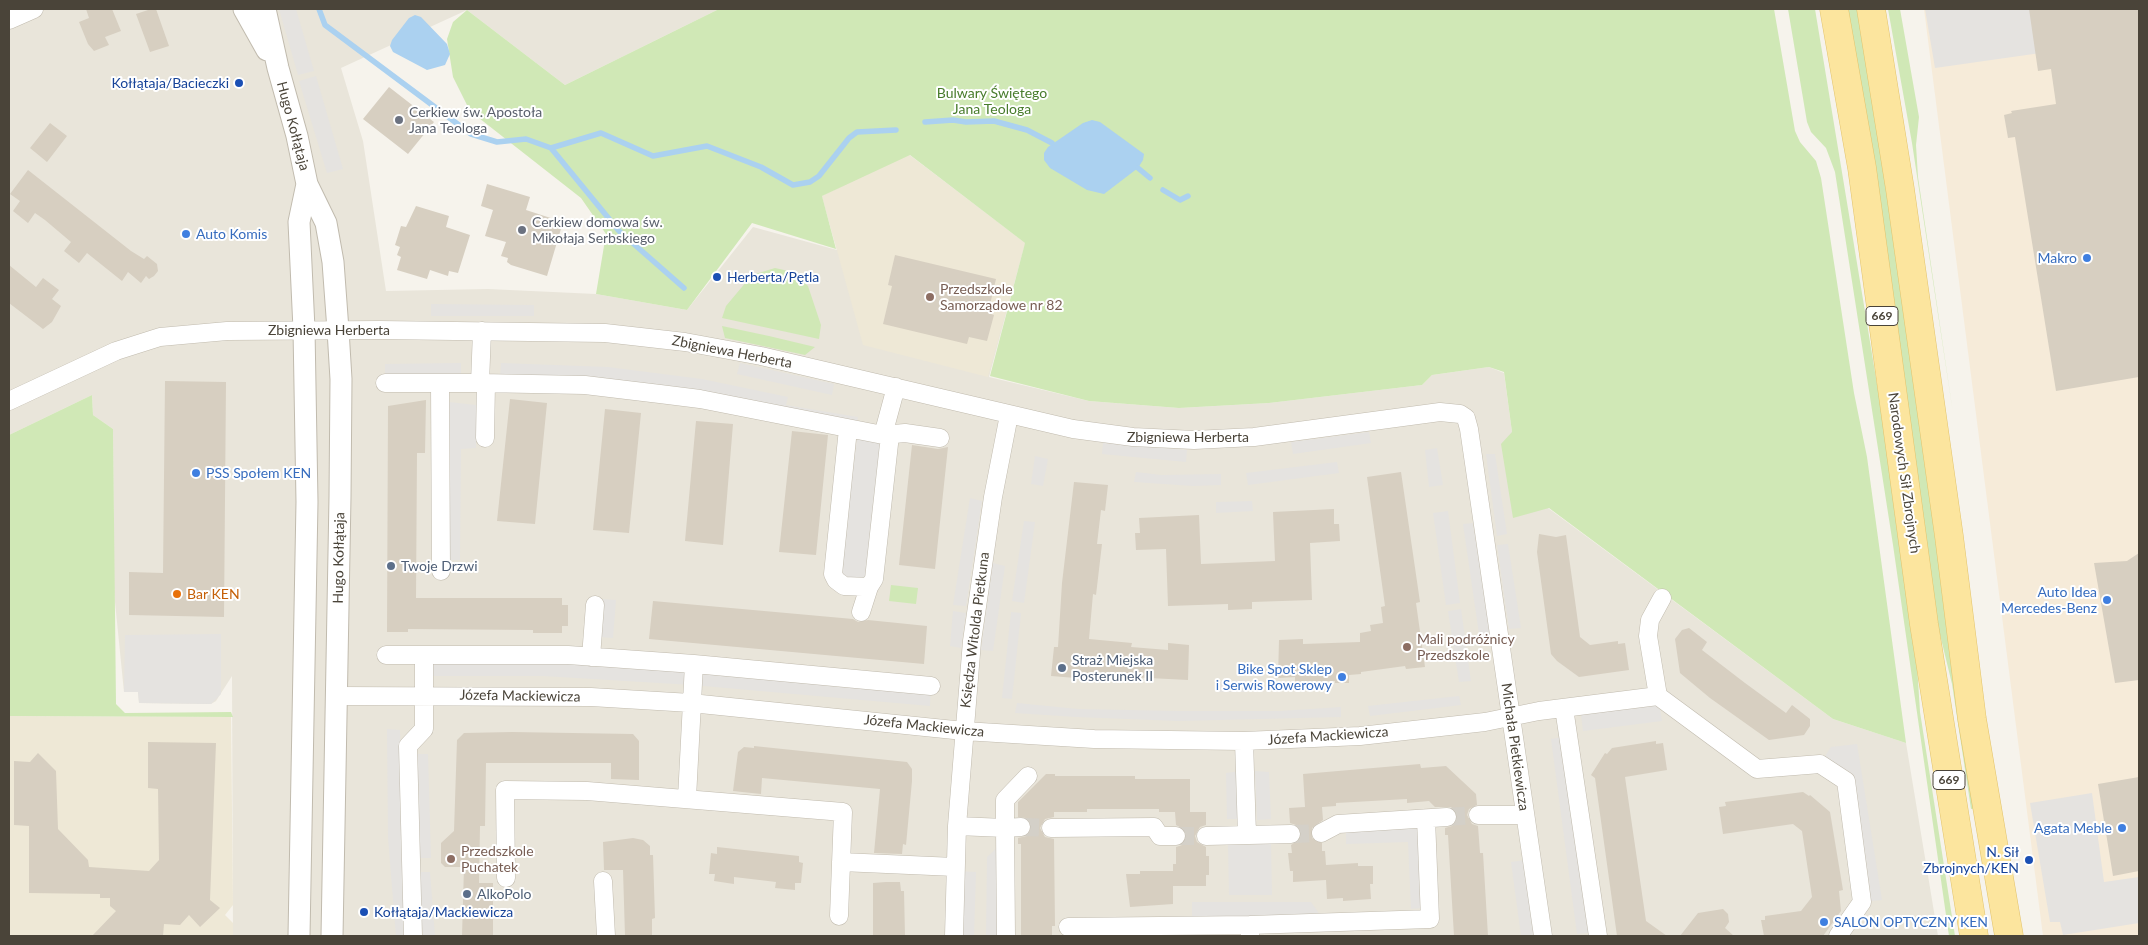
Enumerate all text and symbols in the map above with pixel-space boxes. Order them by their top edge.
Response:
place label: Kołłątaja/Bacieczki [111,75,229,91]
marker: Kołłątaja/Bacieczki [233,77,245,89]
street label: Hugo Kołłątaja [273,80,313,172]
park label: Bulwary Świętego Jana Teologa [937,85,1047,118]
place label: Cerkiew św. Apostoła Jana Teologa [409,104,542,136]
marker: Cerkiew św. Apostoła Jana Teologa [393,114,405,126]
place label: Cerkiew domowa św. Mikołaja Serbskiego [532,214,663,246]
marker: Cerkiew domowa św. Mikołaja Serbskiego [516,224,528,236]
place label: Auto Komis [196,226,267,242]
marker: Auto Komis [180,228,192,240]
place label: Makro [2037,250,2077,266]
marker: Makro [2081,252,2093,264]
place label: Herberta/Pętla [727,269,819,285]
marker: Herberta/Pętla [711,271,723,283]
place label: Przedszkole Samorządowe nr 82 [940,281,1063,314]
marker: Przedszkole Samorządowe nr 82 [924,291,936,303]
road number: 669 [1866,306,1898,326]
street label: Zbigniewa Herberta [268,322,390,338]
street label: Zbigniewa Herberta [670,332,794,372]
street label: Narodowych Sił Zbrojnych [1884,392,1924,554]
street label: Zbigniewa Herberta [1127,429,1249,445]
place label: PSS Społem KEN [206,465,311,481]
marker: PSS Społem KEN [190,467,202,479]
street label: Hugo Kołłątaja [330,512,348,604]
street label: Księdza Witolda Pietkuna [957,551,993,709]
place label: Twoje Drzwi [401,558,477,574]
marker: Twoje Drzwi [385,560,397,572]
place label: Auto Idea Mercedes-Benz [2001,584,2097,616]
place label: Bar KEN [187,586,240,602]
marker: Bar KEN [171,588,183,600]
marker: Auto Idea Mercedes-Benz [2101,594,2113,606]
place label: Mali podróżnicy Przedszkole [1417,631,1515,664]
marker: Mali podróżnicy Przedszkole [1401,641,1413,653]
place label: Straż Miejska Posterunek II [1072,652,1153,684]
place label: Bike Spot Sklep i Serwis Rowerowy [1216,661,1332,694]
marker: Straż Miejska Posterunek II [1056,662,1068,674]
marker: Bike Spot Sklep i Serwis Rowerowy [1336,671,1348,683]
street label: Michała Pietkiewicza [1498,682,1532,812]
street label: Józefa Mackiewicza [459,687,581,705]
street label: Józefa Mackiewicza [863,711,985,741]
street label: Józefa Mackiewicza [1267,723,1389,749]
road number: 669 [1933,770,1965,790]
place label: Agata Meble [2034,820,2112,836]
marker: Agata Meble [2116,822,2128,834]
place label: Przedszkole Puchatek [461,843,534,876]
place label: N. Sił Zbrojnych/KEN [1923,844,2019,876]
marker: Przedszkole Puchatek [445,853,457,865]
marker: N. Sił Zbrojnych/KEN [2023,854,2035,866]
place label: AlkoPolo [477,886,531,902]
marker: AlkoPolo [461,888,473,900]
place label: Kołłątaja/Mackiewicza [374,904,513,920]
marker: Kołłątaja/Mackiewicza [358,906,370,918]
place label: SALON OPTYCZNY KEN [1834,914,1988,930]
marker: SALON OPTYCZNY KEN [1818,916,1830,928]

